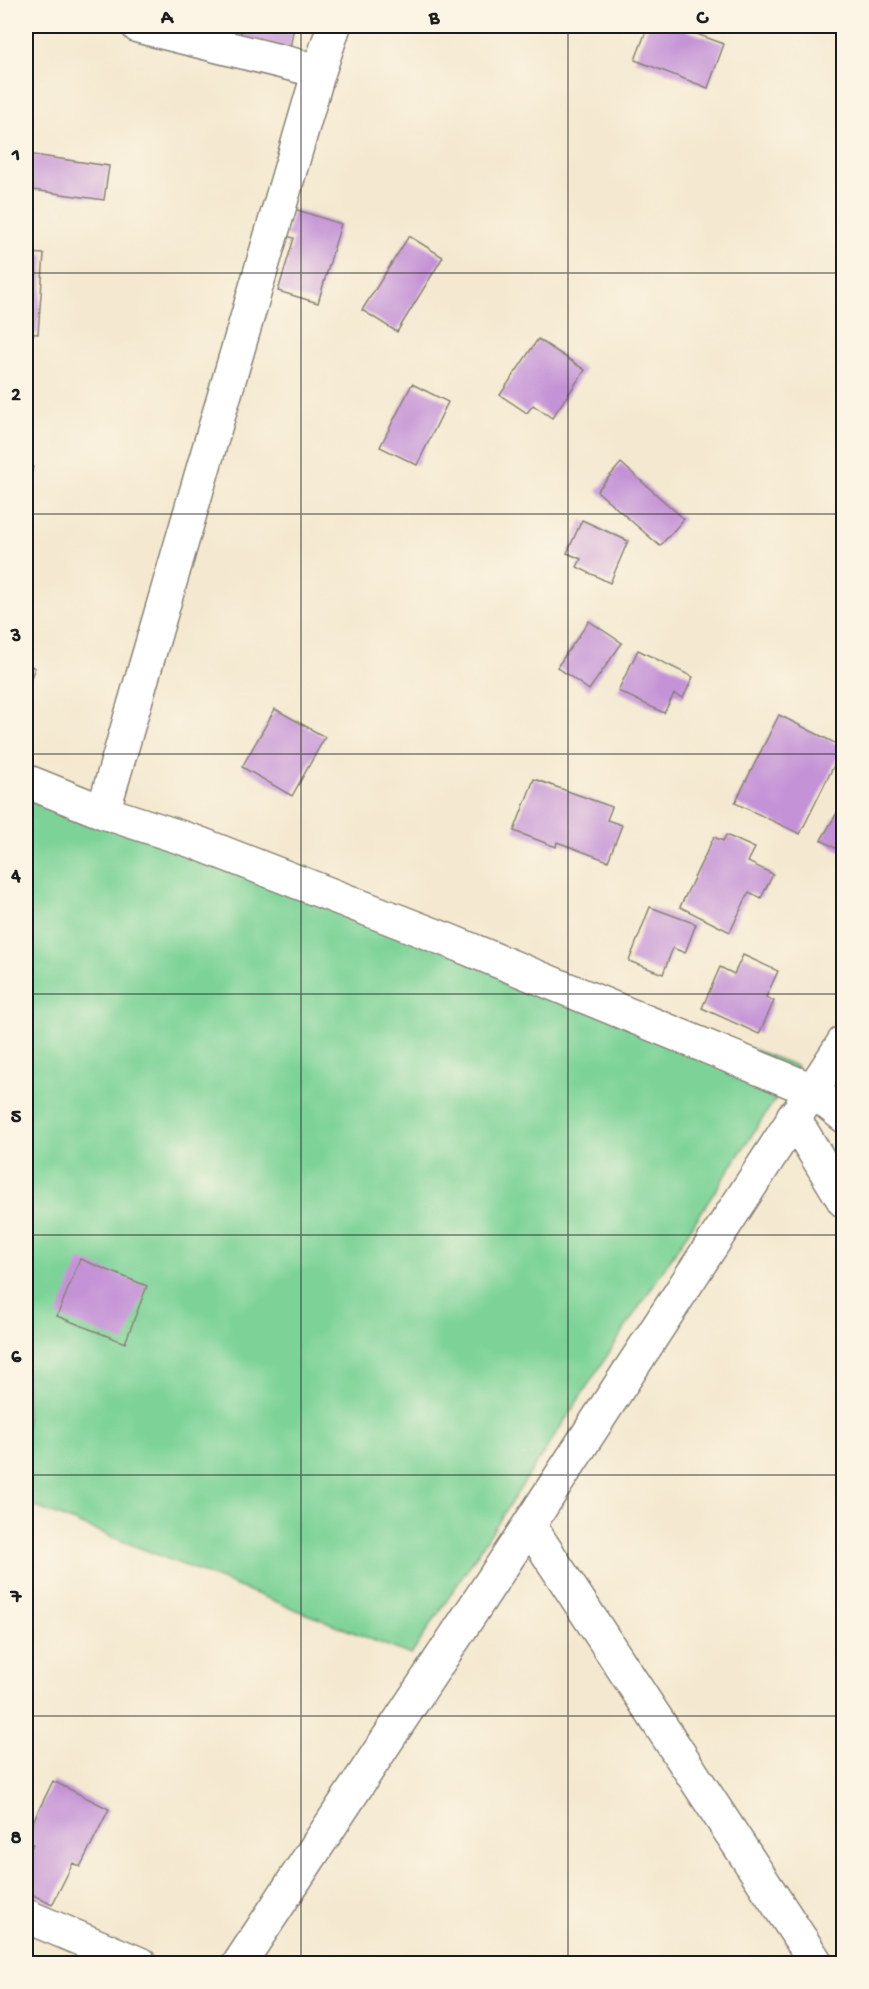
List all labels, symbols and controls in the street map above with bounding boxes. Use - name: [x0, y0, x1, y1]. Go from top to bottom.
- text: A: [160, 8, 175, 31]
- text: B: [428, 8, 440, 31]
- text: C: [696, 8, 710, 31]
- text: 1: [11, 145, 20, 168]
- text: 2: [11, 385, 21, 408]
- text: 3: [10, 626, 21, 649]
- text: 4: [10, 866, 21, 889]
- text: 5: [11, 1107, 22, 1130]
- text: 6: [11, 1347, 22, 1370]
- text: 7: [10, 1587, 23, 1610]
- text: 8: [11, 1828, 22, 1851]

